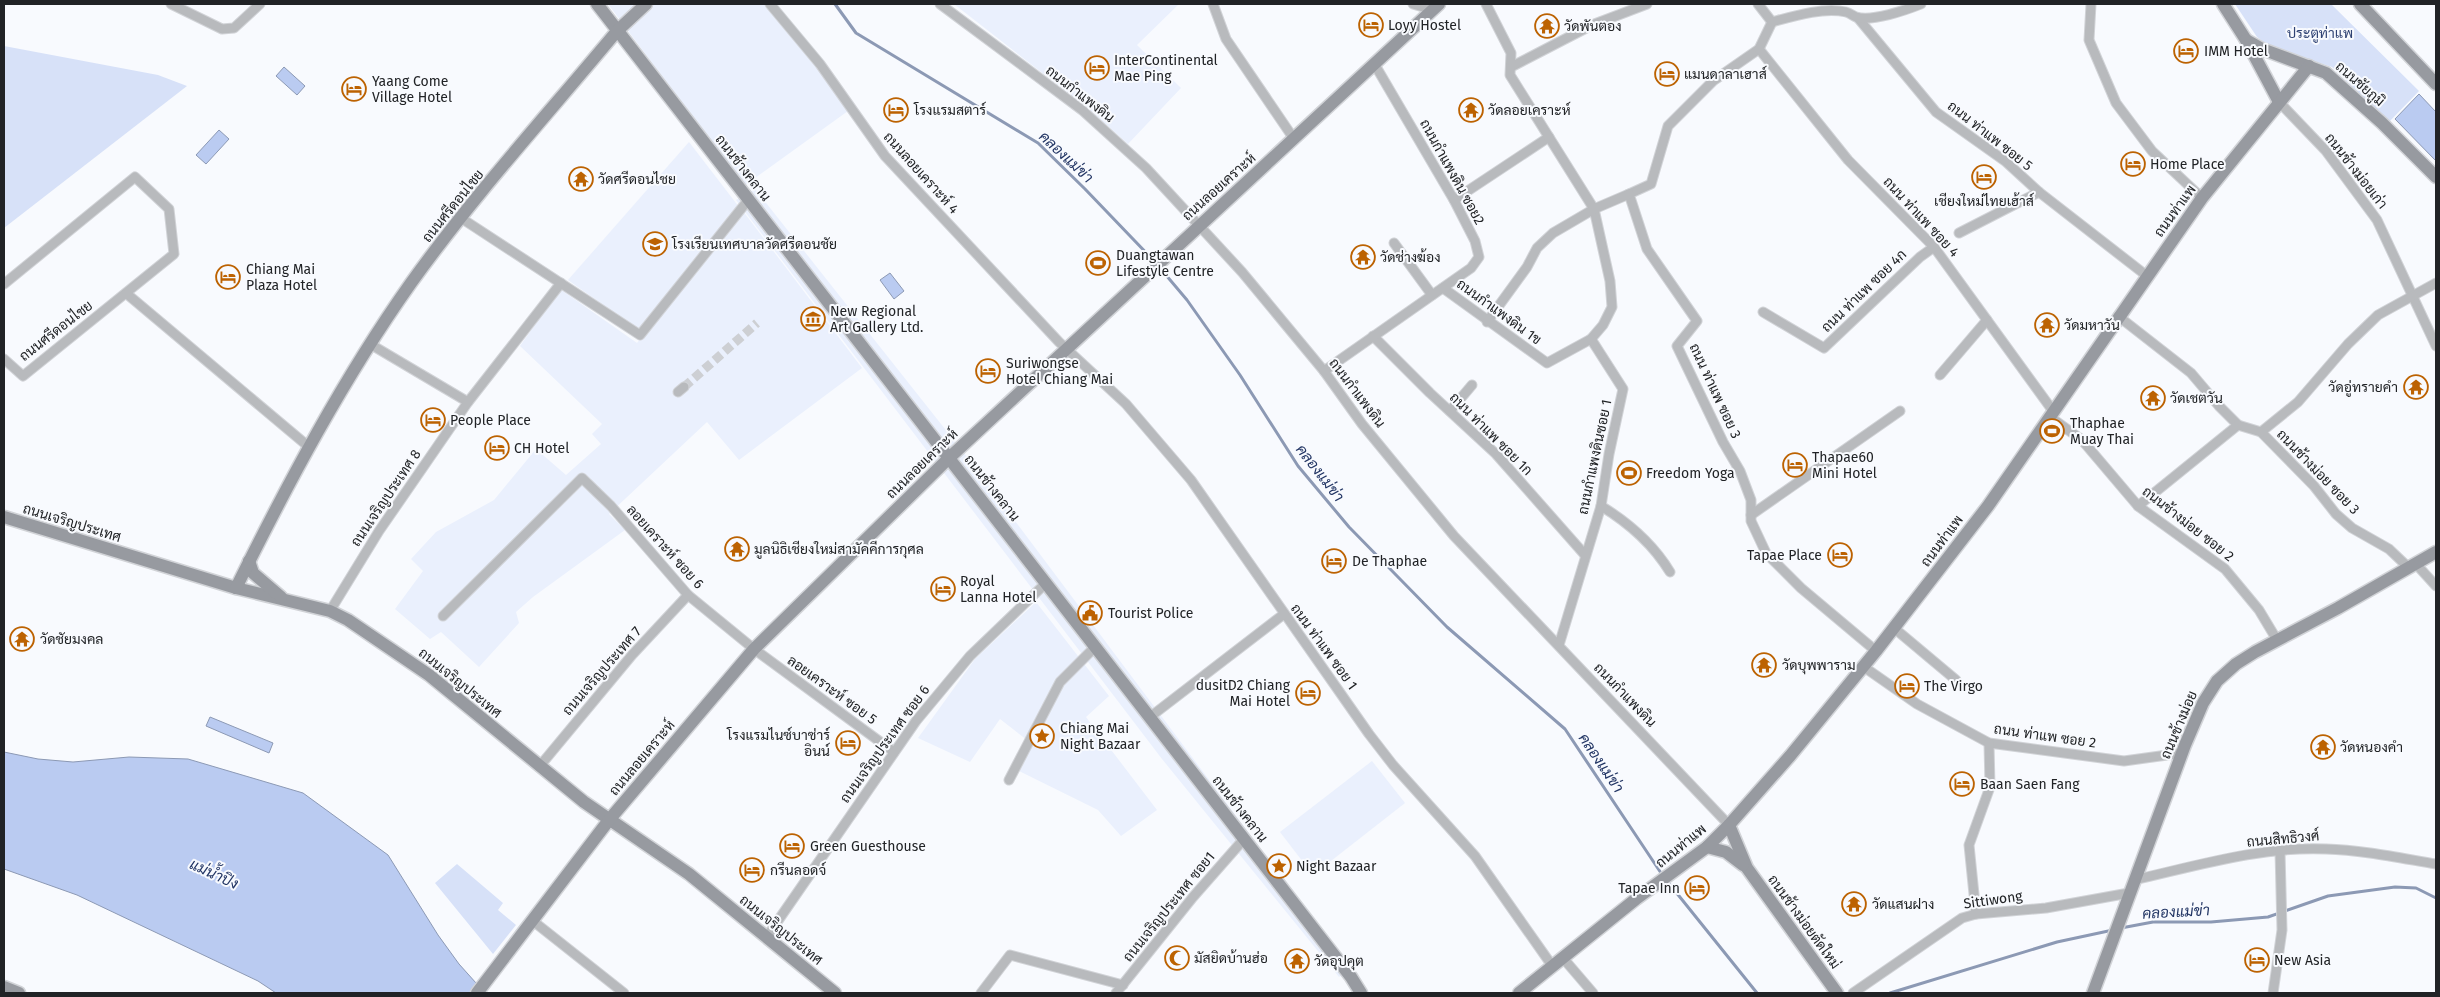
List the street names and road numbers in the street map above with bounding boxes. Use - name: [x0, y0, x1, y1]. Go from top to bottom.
- street label: ถนนชัยภูมิ: [2331, 58, 2388, 111]
- street label: ถนนกำแพงดิน: [1042, 62, 1118, 126]
- street label: ถนน ท่าแพ ซอย 5: [1944, 98, 2036, 174]
- street label: ถนนกำแพงดิน ซอย2: [1416, 116, 1488, 228]
- street label: ถนนลอยเคราะห์ 4: [880, 128, 963, 218]
- street label: ถนนช้างม่อยเก่า: [2321, 129, 2392, 212]
- street label: ถนนช้างคลาน: [712, 131, 775, 205]
- street label: ถนนลอยเคราะห์: [1178, 149, 1259, 224]
- street label: ถนนศรีดอนไชย: [418, 166, 487, 246]
- street label: ถนน ท่าแพ ซอย 4: [1879, 173, 1963, 261]
- street label: ถนนท่าแพ: [2150, 182, 2200, 240]
- street label: ถนน ท่าแพ ซอย 4ก: [1818, 246, 1910, 336]
- street label: ถนนกำแพงดิน 1ข: [1453, 276, 1545, 348]
- street label: ถนนศรีดอนไชย: [15, 296, 96, 365]
- street label: ถนน ท่าแพ ซอย 3: [1686, 341, 1744, 441]
- street label: ถนนกำแพงดิน: [1325, 355, 1389, 431]
- street label: ถนน ท่าแพ ซอย 1ก: [1446, 389, 1536, 479]
- street label: ถนนกำแพงดินซอย 1: [1575, 398, 1615, 516]
- street label: ถนนลอยเคราะห์: [882, 425, 961, 502]
- street label: ถนนช้างม่อย ซอย 3: [2273, 425, 2364, 518]
- street label: ถนนเจริญประเทศ 8: [347, 446, 425, 550]
- street label: ถนนช้างคลาน: [961, 451, 1024, 525]
- street label: ถนนช้างม่อย ซอย 2: [2139, 482, 2238, 565]
- street label: ถนนเจริญประเทศ: [21, 500, 123, 546]
- street label: ลอยเคราะห์ ซอย 6: [623, 501, 708, 592]
- street label: ถนนท่าแพ: [1917, 512, 1967, 570]
- street label: ถนน ท่าแพ ซอย 1: [1287, 601, 1361, 693]
- street label: ถนนเจริญประเทศ 7: [559, 623, 645, 719]
- street label: ถนนเจริญประเทศ: [415, 644, 505, 722]
- street label: ลอยเคราะห์ ซอย 5: [784, 651, 881, 728]
- street label: ถนนกำแพงดิน: [1590, 659, 1660, 731]
- street label: ถนนเจริญประเทศ ซอย 6: [837, 682, 933, 806]
- street label: ถนนช้างม่อย: [2156, 688, 2201, 762]
- street label: ถนนลอยเคราะห์: [605, 716, 678, 799]
- street label: ถนน ท่าแพ ซอย 2: [1993, 720, 2097, 752]
- street label: ถนนช้างคลาน: [1209, 772, 1272, 846]
- street label: ถนนท่าแพ: [1652, 820, 1710, 872]
- street label: ถนนสิทธิวงศ์: [2246, 826, 2320, 851]
- street label: ถนนเจริญประเทศ ซอย1: [1119, 849, 1219, 965]
- street label: ถนนช้างม่อยตัดใหม่: [1764, 871, 1845, 972]
- street label: Sittiwong: [1962, 887, 2024, 913]
- street label: ถนนเจริญประเทศ: [736, 891, 826, 969]

